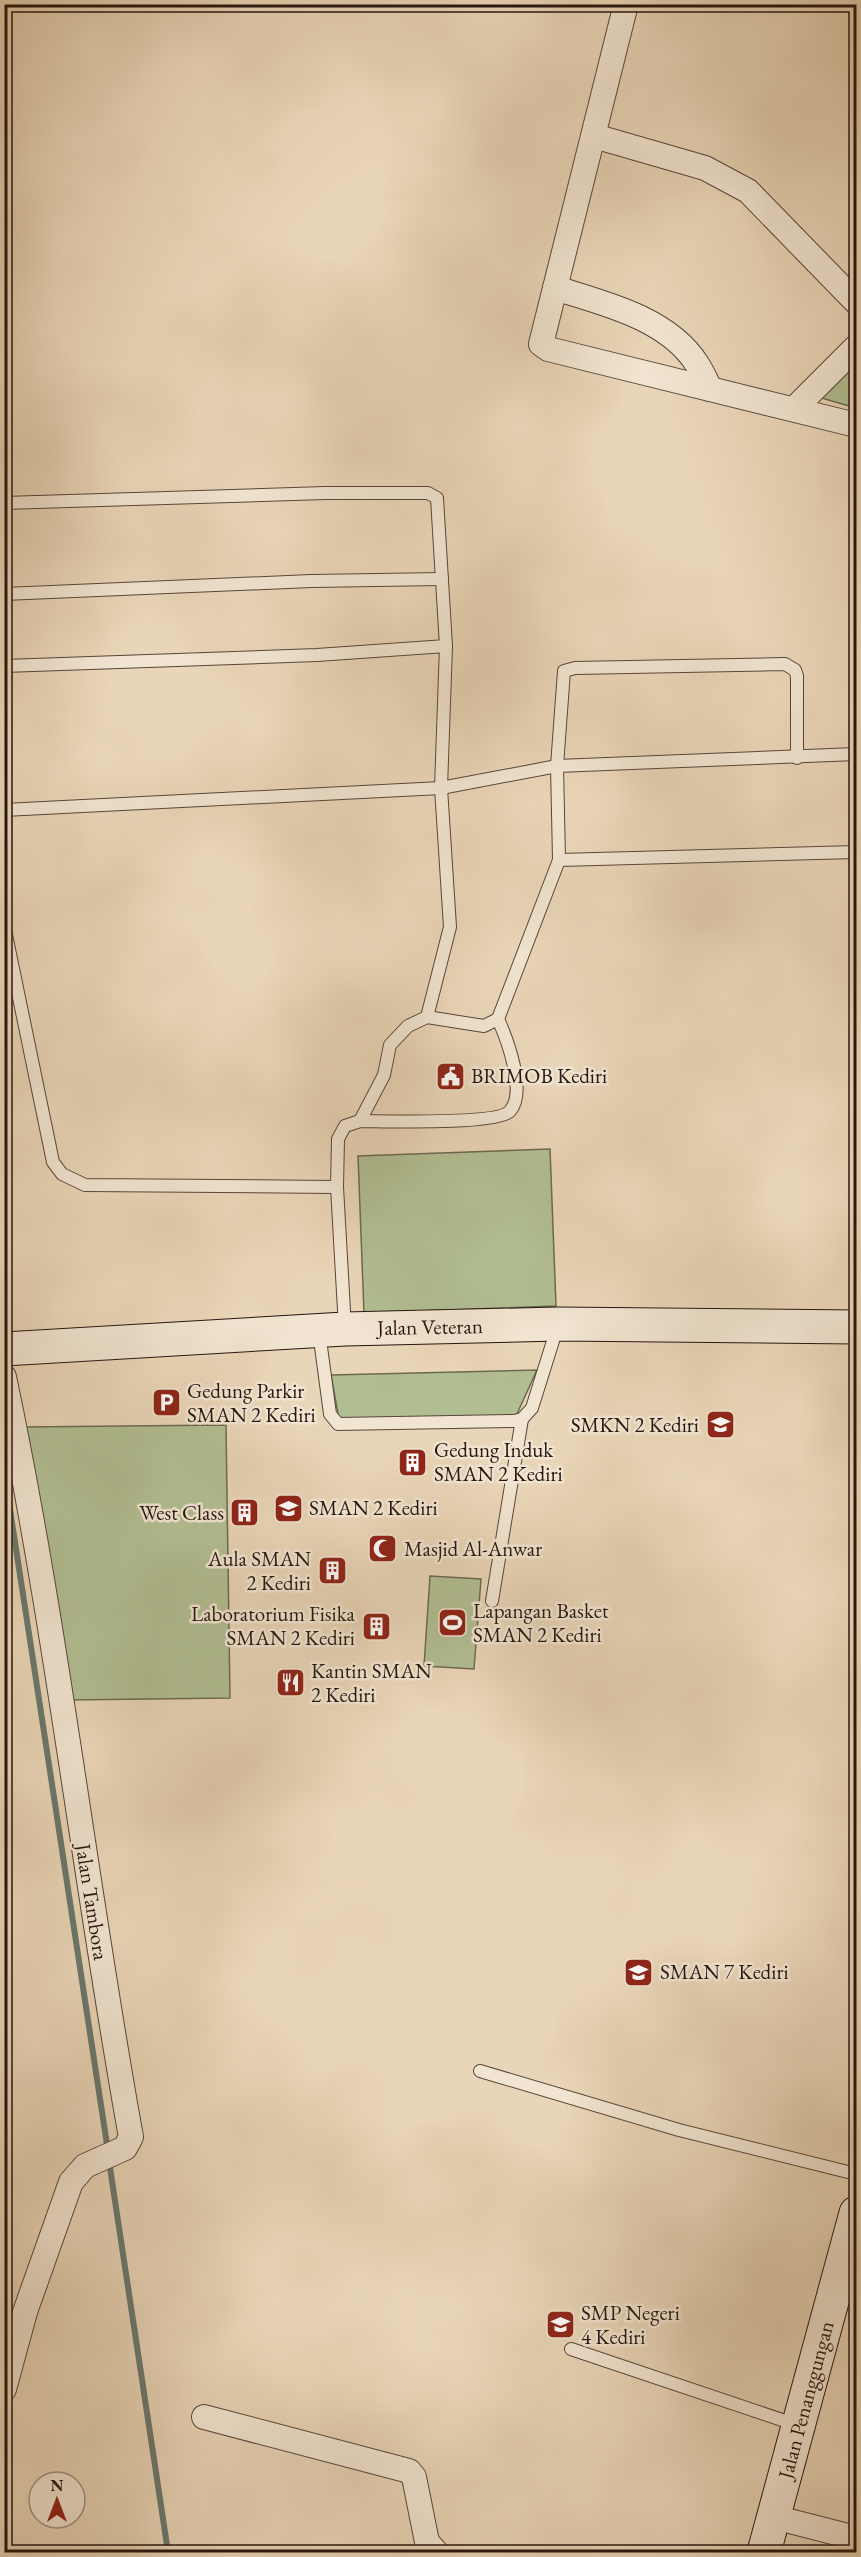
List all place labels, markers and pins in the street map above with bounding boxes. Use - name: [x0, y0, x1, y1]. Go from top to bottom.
- public building icon: BRIMOB Kediri: [434, 1060, 466, 1092]
- place label: BRIMOB Kediri: [471, 1062, 607, 1089]
- place label: Gedung Parkir SMAN 2 Kediri: [187, 1377, 316, 1428]
- parking icon: Gedung Parkir SMAN 2 Kediri: [150, 1387, 182, 1419]
- school or university icon: SMKN 2 Kediri: [704, 1409, 736, 1441]
- place label: SMKN 2 Kediri: [571, 1411, 699, 1438]
- place label: Gedung Induk SMAN 2 Kediri: [434, 1436, 563, 1487]
- building icon: Gedung Induk SMAN 2 Kediri: [397, 1446, 429, 1478]
- school or university icon: SMAN 2 Kediri: [272, 1492, 304, 1524]
- place label: SMAN 2 Kediri: [309, 1494, 438, 1521]
- building icon: West Class: [229, 1497, 261, 1529]
- place label: West Class: [139, 1499, 224, 1526]
- mosque icon: Masjid Al-Anwar: [367, 1533, 399, 1565]
- place label: Masjid Al-Anwar: [404, 1535, 542, 1562]
- place label: Aula SMAN 2 Kediri: [207, 1545, 311, 1596]
- building icon: Aula SMAN 2 Kediri: [316, 1555, 348, 1587]
- place label: Lapangan Basket SMAN 2 Kediri: [473, 1597, 609, 1648]
- place label: Laboratorium Fisika SMAN 2 Kediri: [191, 1600, 356, 1651]
- sports icon: Lapangan Basket SMAN 2 Kediri: [436, 1607, 468, 1639]
- building icon: Laboratorium Fisika SMAN 2 Kediri: [360, 1610, 392, 1642]
- place label: Kantin SMAN 2 Kediri: [311, 1657, 432, 1708]
- restaurant icon: Kantin SMAN 2 Kediri: [274, 1667, 306, 1699]
- school or university icon: SMAN 7 Kediri: [623, 1956, 655, 1988]
- place label: SMAN 7 Kediri: [660, 1958, 789, 1985]
- place label: SMP Negeri 4 Kediri: [581, 2299, 680, 2350]
- school or university icon: SMP Negeri 4 Kediri: [544, 2309, 576, 2341]

